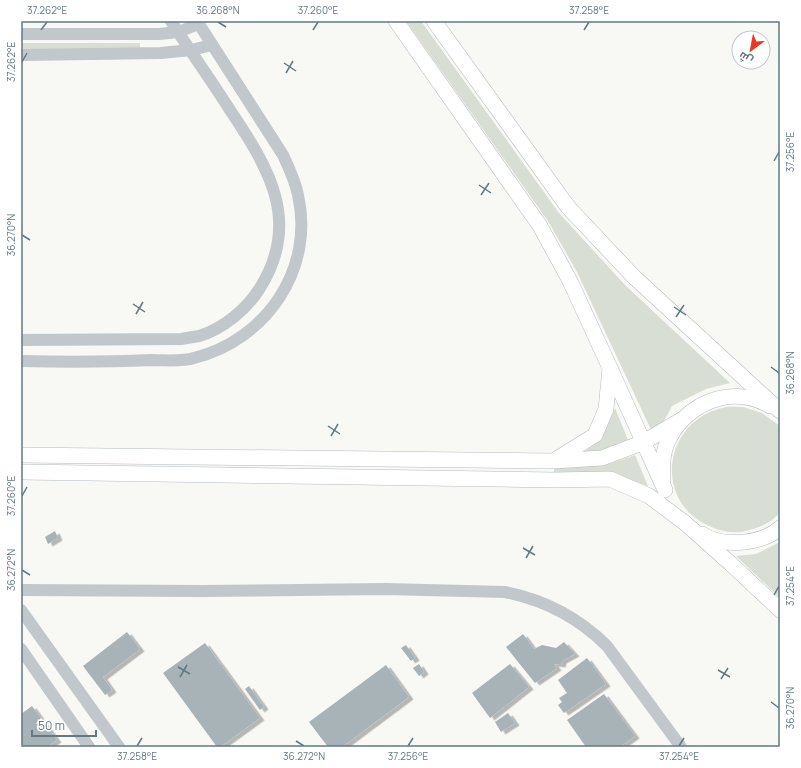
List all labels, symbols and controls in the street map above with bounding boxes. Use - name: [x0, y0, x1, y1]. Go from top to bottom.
- text: 37.262°E: [27, 3, 67, 17]
- text: 36.268°N: [196, 3, 240, 17]
- text: 37.260°E: [298, 3, 339, 17]
- text: 37.258°E: [569, 3, 609, 17]
- north arrow: [731, 30, 771, 70]
- text: 37.262°E: [4, 42, 18, 82]
- text: ش: [735, 49, 755, 69]
- text: 37.256°E: [783, 132, 797, 172]
- text: 36.270°N: [4, 214, 18, 256]
- text: 36.268°N: [783, 351, 797, 395]
- text: 37.260°E: [4, 475, 18, 516]
- text: 36.272°N: [4, 549, 18, 591]
- text: 37.254°E: [783, 566, 797, 606]
- text: 36.270°N: [783, 687, 797, 729]
- scale bar: [32, 712, 96, 738]
- text: 50 m: [38, 717, 65, 734]
- text: 37.258°E: [117, 749, 157, 763]
- text: 36.272°N: [283, 749, 325, 763]
- text: 37.256°E: [388, 749, 428, 763]
- text: 37.254°E: [659, 749, 699, 763]

